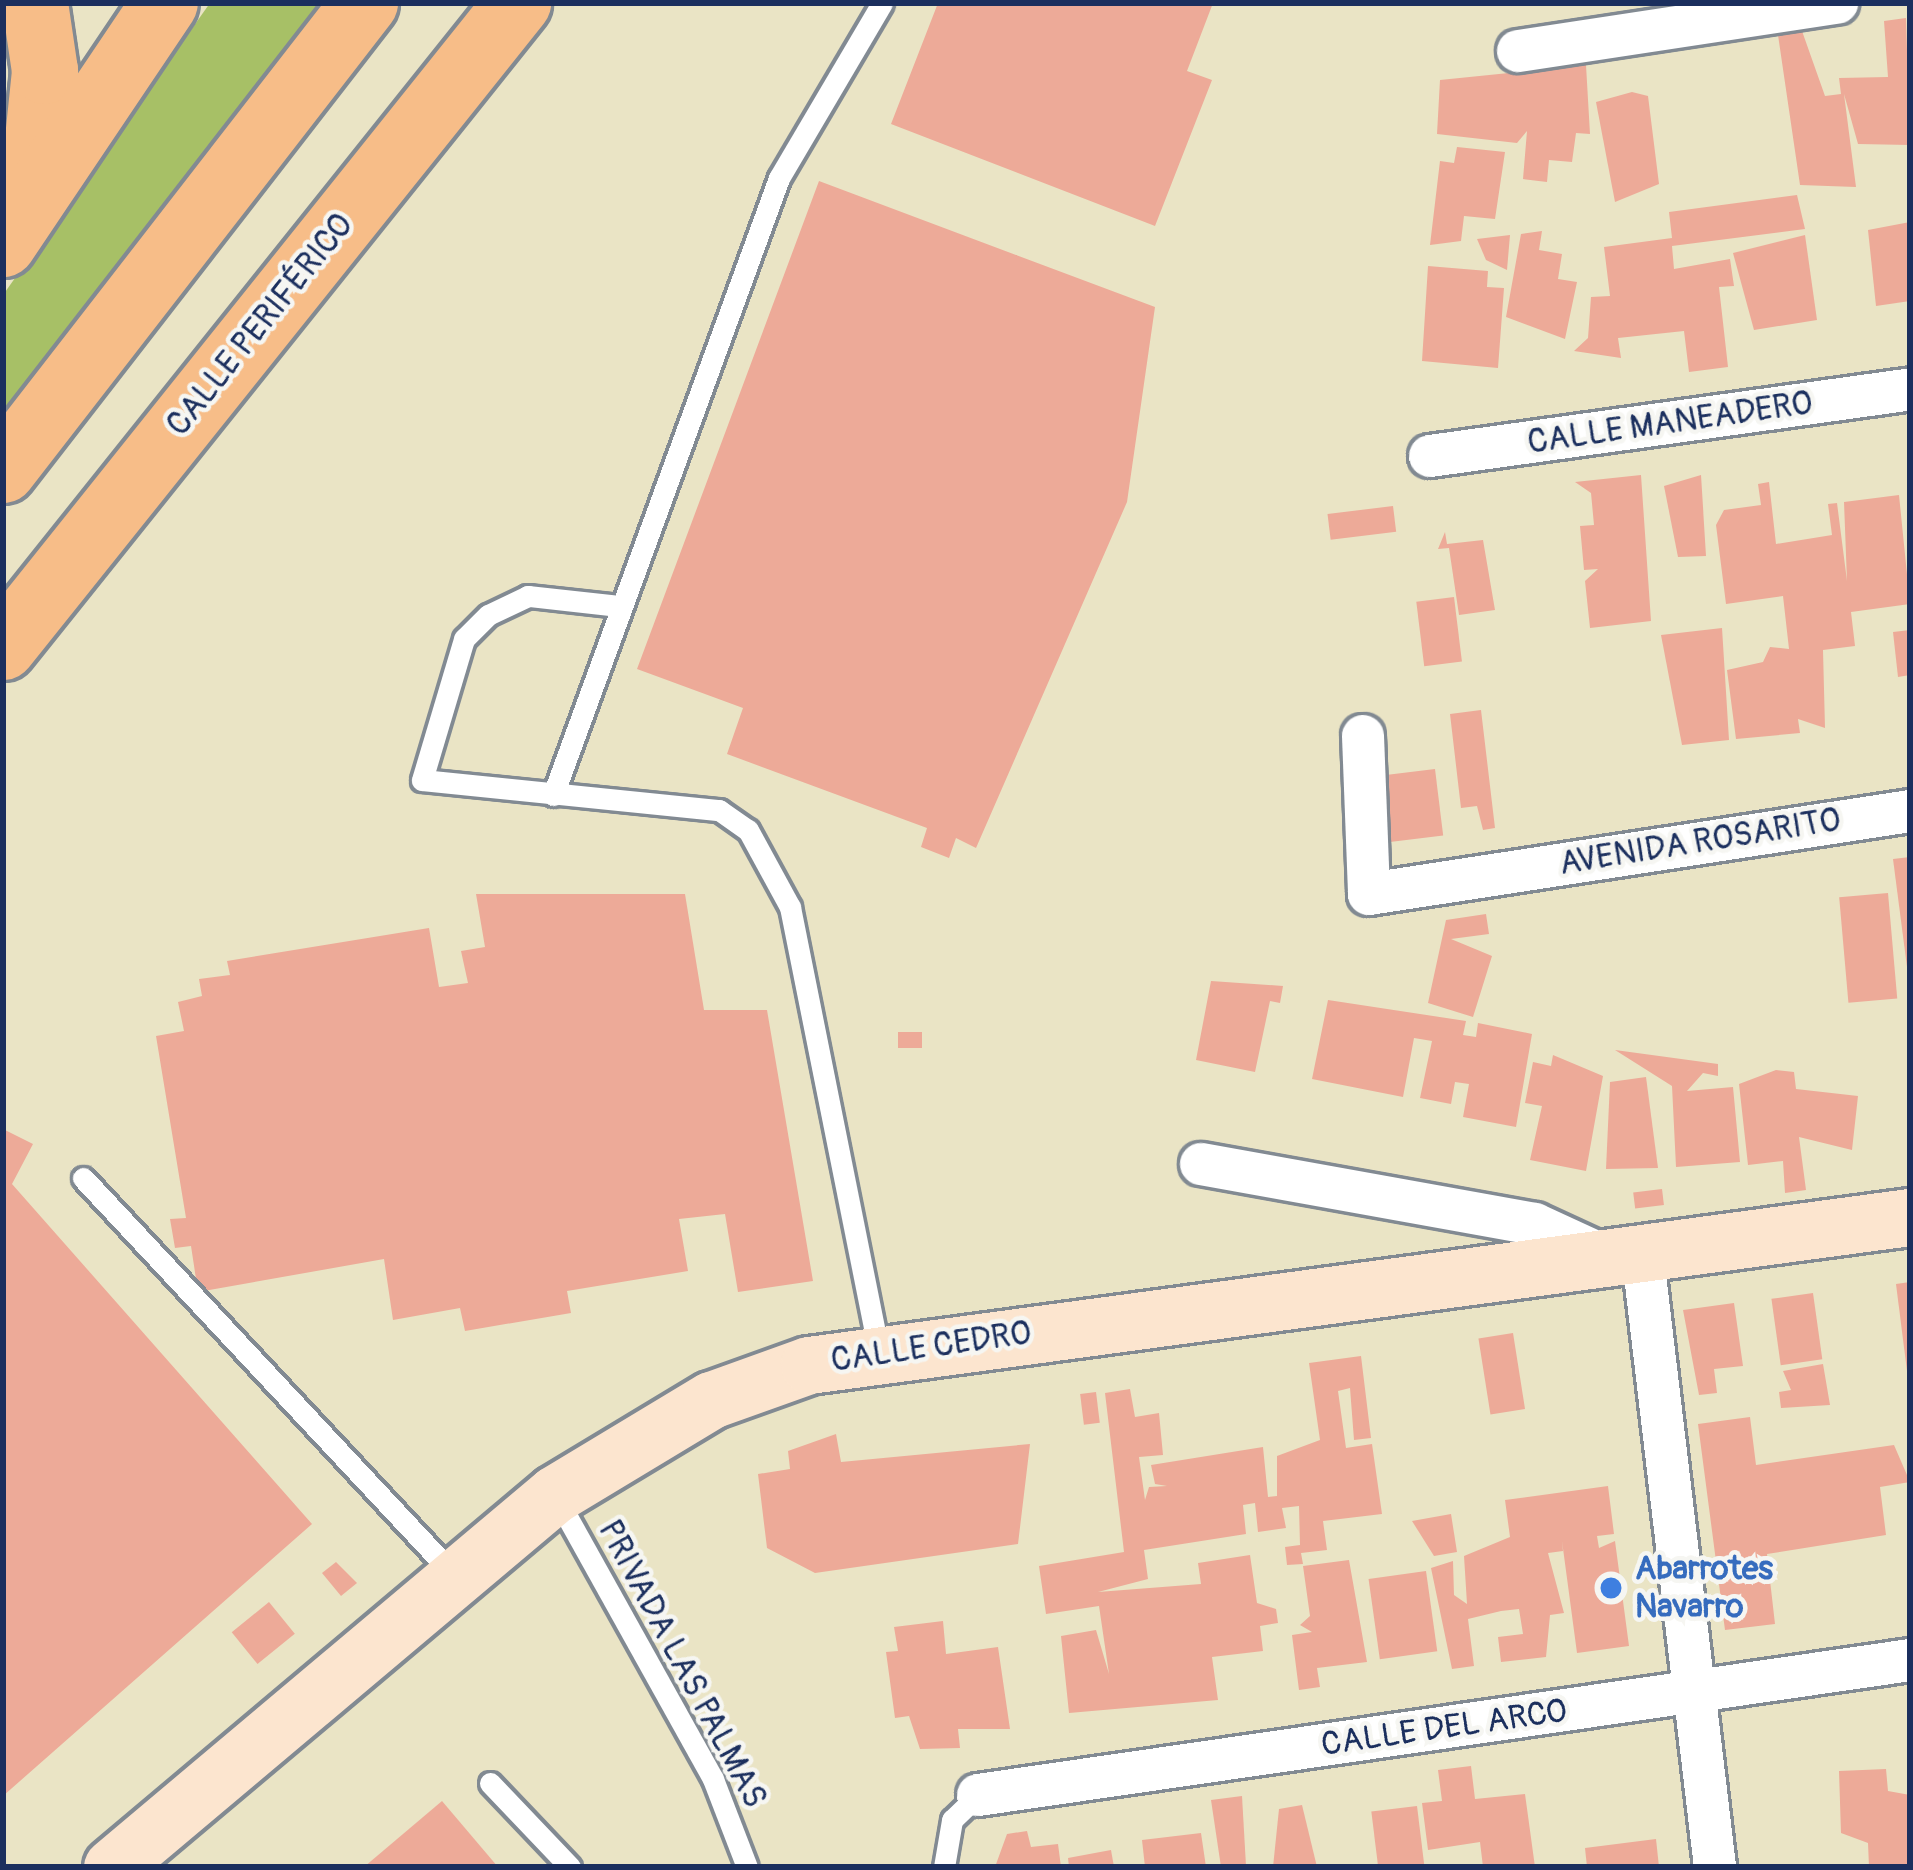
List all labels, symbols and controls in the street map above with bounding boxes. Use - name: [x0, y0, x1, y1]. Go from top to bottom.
- street label: CALLE PERIFÉRICO: [158, 206, 362, 444]
- street label: CALLE MANEADERO: [1525, 383, 1815, 463]
- street label: AVENIDA ROSARITO: [1557, 800, 1843, 884]
- street label: CALLE CEDRO: [828, 1313, 1034, 1381]
- street label: PRIVADA LAS PALMAS: [589, 1513, 775, 1815]
- place label: Abarrotes Navarro: [1635, 1549, 1773, 1627]
- marker: Abarrotes Navarro: [1598, 1575, 1624, 1601]
- street label: CALLE DEL ARCO: [1319, 1691, 1569, 1765]

